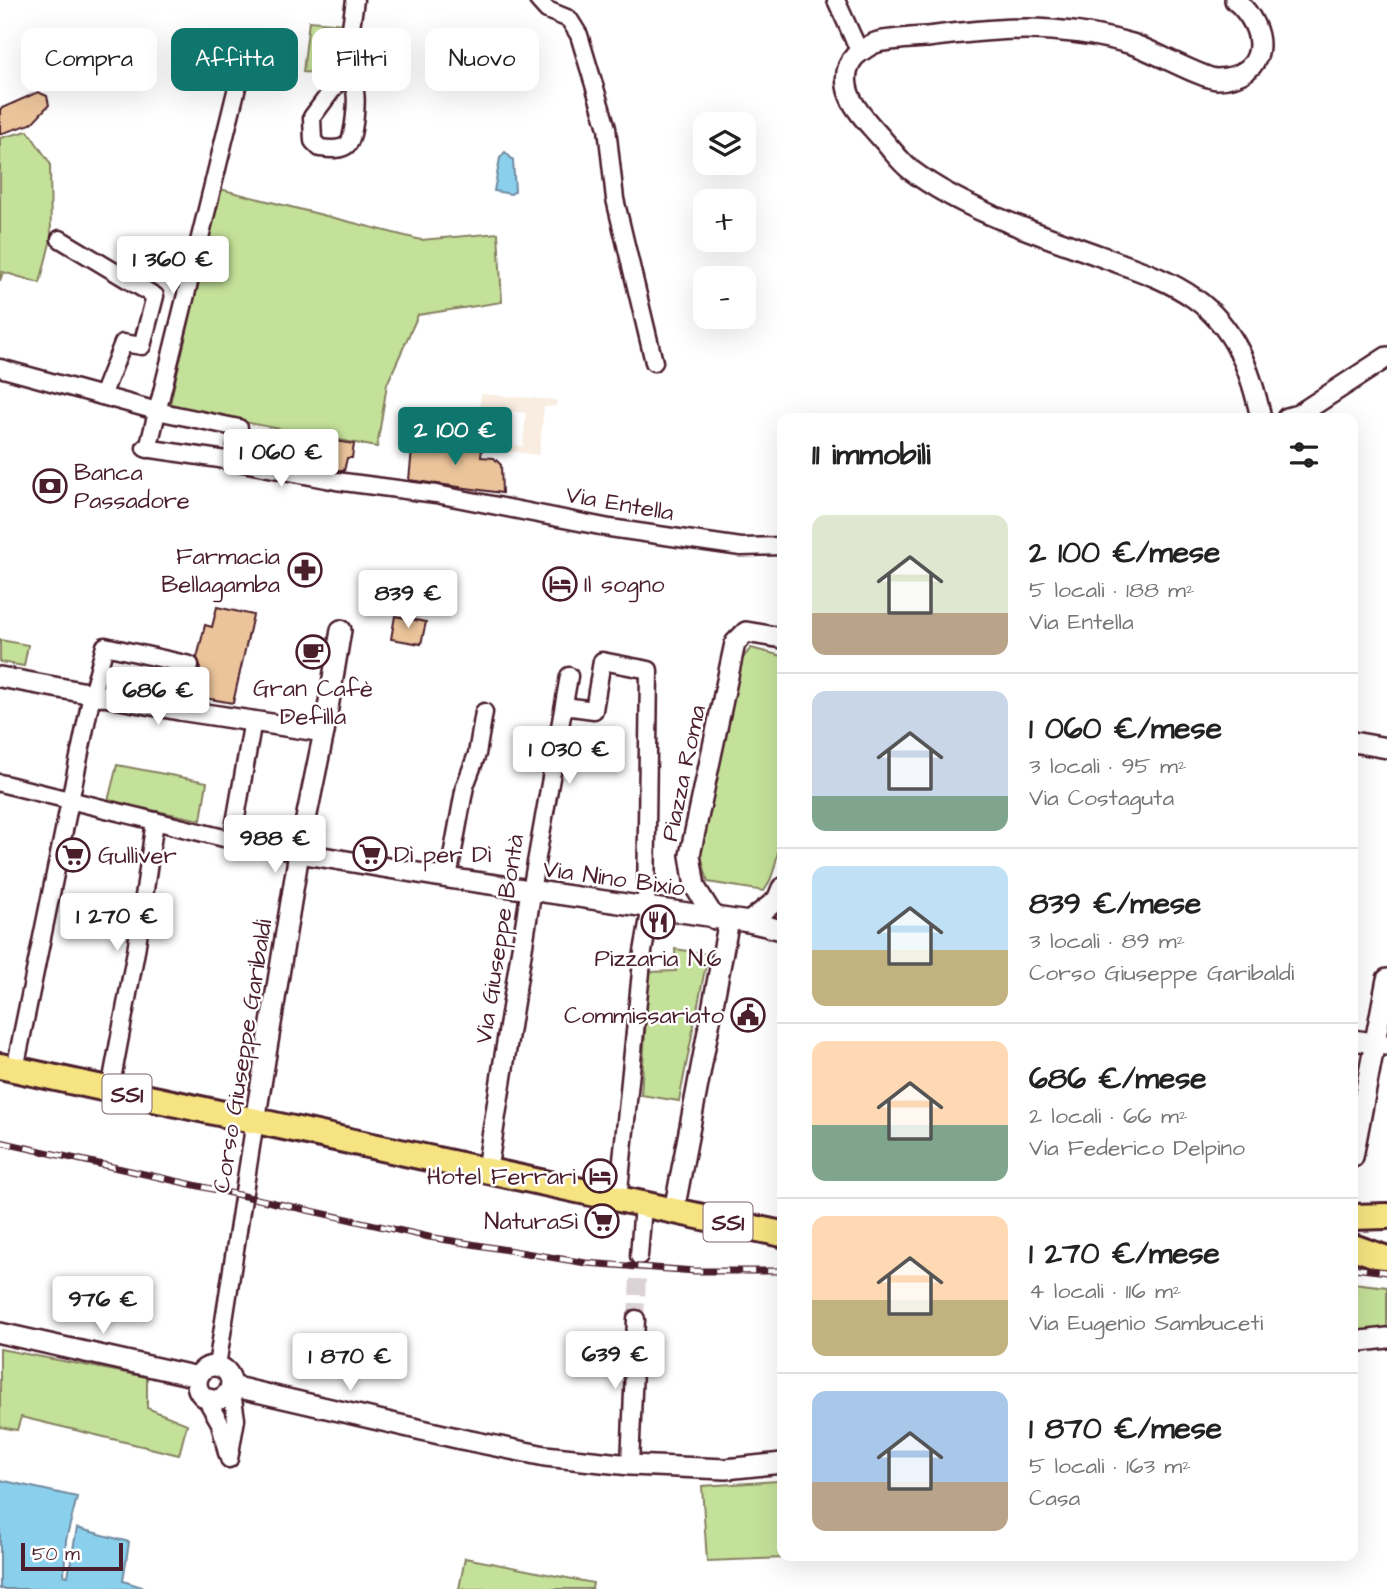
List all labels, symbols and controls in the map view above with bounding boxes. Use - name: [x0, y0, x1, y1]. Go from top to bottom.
- chip: Compra: [21, 28, 157, 91]
- chip: Affitta: [171, 28, 298, 91]
- chip: Filtri: [312, 28, 411, 91]
- chip: Nuovo: [425, 28, 539, 91]
- map controls: [693, 112, 756, 329]
- button: layers: [693, 112, 756, 175]
- button: +: [693, 189, 756, 252]
- pin: 1 360 €: [108, 236, 238, 296]
- text: 1 360 €: [133, 243, 213, 275]
- button: −: [693, 266, 756, 329]
- pin: 2 100 €: [390, 407, 520, 467]
- text: 2 100 €: [414, 414, 496, 446]
- pin: 1 060 €: [216, 430, 346, 489]
- text: 11 immobili: [812, 434, 930, 476]
- text: 1 060 €: [239, 436, 323, 468]
- icon: filters: [1285, 436, 1323, 474]
- place label: Banca Passadore: [74, 456, 190, 518]
- bank icon: Banca Passadore: [31, 467, 69, 505]
- street label: Via Entella: [563, 478, 677, 530]
- text: 2 100 €/mese: [1029, 532, 1220, 574]
- place label: Farmacia Bellagamba: [161, 540, 280, 603]
- icon: home: [868, 543, 952, 627]
- pharmacy icon: Farmacia Bellagamba: [286, 551, 324, 589]
- hotel icon: Il sogno: [541, 565, 579, 603]
- place label: Il sogno: [584, 568, 665, 603]
- pin: 839 €: [359, 570, 457, 630]
- text: 5 locali · 188 m²: [1029, 574, 1195, 606]
- text: 839 €: [374, 577, 442, 609]
- text: Via Entella: [1029, 606, 1134, 638]
- cafe icon: Gran Cafè Defilla: [294, 633, 332, 671]
- pin: 686 €: [109, 668, 207, 727]
- place label: Gran Cafè Defilla: [253, 672, 373, 734]
- text: 686 €: [122, 674, 194, 706]
- street label: Piazza Roma: [653, 702, 715, 844]
- text: 1 060 €/mese: [1029, 708, 1222, 750]
- icon: home: [868, 719, 952, 803]
- pin: 1 030 €: [504, 726, 634, 786]
- text: 1 030 €: [529, 733, 609, 765]
- text: 3 locali · 95 m²: [1029, 750, 1187, 782]
- text: Via Costaguta: [1029, 782, 1174, 814]
- pin: 988 €: [226, 816, 324, 875]
- text: 988 €: [240, 822, 310, 854]
- street label: Via Giuseppe Bontà: [467, 832, 533, 1046]
- supermarket icon: Dì per Dì: [351, 835, 389, 873]
- supermarket icon: Gulliver: [54, 836, 92, 874]
- place label: Dì per Dì: [394, 838, 492, 872]
- place label: Gulliver: [98, 839, 177, 873]
- street label: Via Nino Bixio: [540, 852, 688, 906]
- text: 839 €/mese: [1029, 883, 1201, 925]
- pin: 1 270 €: [52, 894, 182, 953]
- icon: home: [868, 894, 952, 978]
- text: 1 270 €: [76, 900, 158, 932]
- restaurant icon: Pizzaria N.6: [639, 903, 677, 941]
- street label: Corso Giuseppe Garibaldi: [205, 916, 281, 1196]
- text: 3 locali · 89 m²: [1029, 925, 1185, 957]
- place label: Pizzaria N.6: [594, 942, 722, 976]
- text: Corso Giuseppe Garibaldi: [1029, 957, 1294, 989]
- public building icon: Commissariato: [729, 996, 767, 1034]
- place label: Commissariato: [564, 999, 725, 1033]
- text: 686 €/mese: [1029, 1058, 1206, 1100]
- icon: home: [868, 1069, 952, 1153]
- road number: SS1: [102, 1074, 152, 1114]
- text: 2 locali · 66 m²: [1029, 1100, 1188, 1132]
- text: Via Federico Delpino: [1029, 1132, 1245, 1164]
- hotel icon: Hotel Ferrari: [581, 1157, 619, 1195]
- place label: Hotel Ferrari: [427, 1160, 576, 1194]
- supermarket icon: NaturaSì: [583, 1202, 621, 1240]
- road number: SS1: [704, 1203, 752, 1242]
- place label: NaturaSì: [484, 1205, 578, 1239]
- text: 1 270 €/mese: [1029, 1233, 1220, 1275]
- icon: home: [868, 1244, 952, 1328]
- text: 4 locali · 116 m²: [1029, 1275, 1181, 1307]
- pin: 976 €: [54, 1276, 152, 1336]
- text: 976 €: [68, 1283, 138, 1315]
- text: Via Eugenio Sambuceti: [1029, 1307, 1263, 1339]
- pin: 639 €: [566, 1332, 664, 1391]
- pin: 1 870 €: [285, 1334, 415, 1393]
- text: 639 €: [582, 1338, 648, 1370]
- text: 1 870 €: [308, 1340, 392, 1372]
- text: 1 870 €/mese: [1029, 1408, 1222, 1450]
- icon: home: [868, 1419, 952, 1503]
- text: 5 locali · 163 m²: [1029, 1450, 1191, 1482]
- text: Casa: [1029, 1482, 1080, 1514]
- scale bar: [21, 1540, 122, 1572]
- text: 50 m: [32, 1541, 80, 1568]

